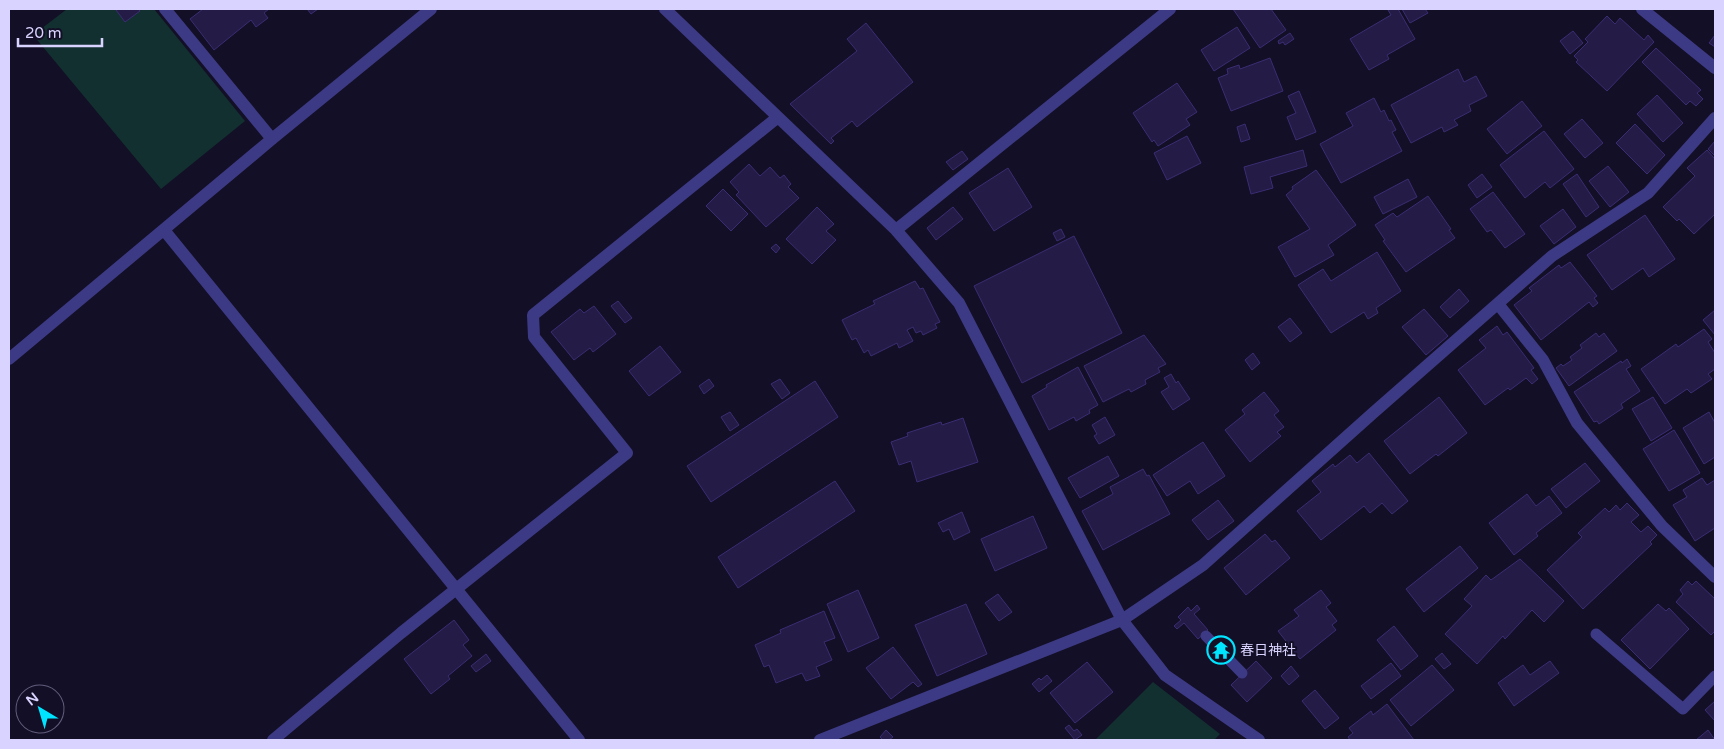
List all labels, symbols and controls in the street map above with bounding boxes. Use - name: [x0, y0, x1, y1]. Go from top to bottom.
- scale bar: [18, 15, 101, 47]
- text: 20 m: [25, 24, 62, 42]
- temple icon: 春日神社: [1206, 635, 1236, 665]
- place label: 春日神社: [1240, 642, 1296, 659]
- north arrow: [15, 684, 65, 734]
- text: N: [23, 689, 42, 709]

